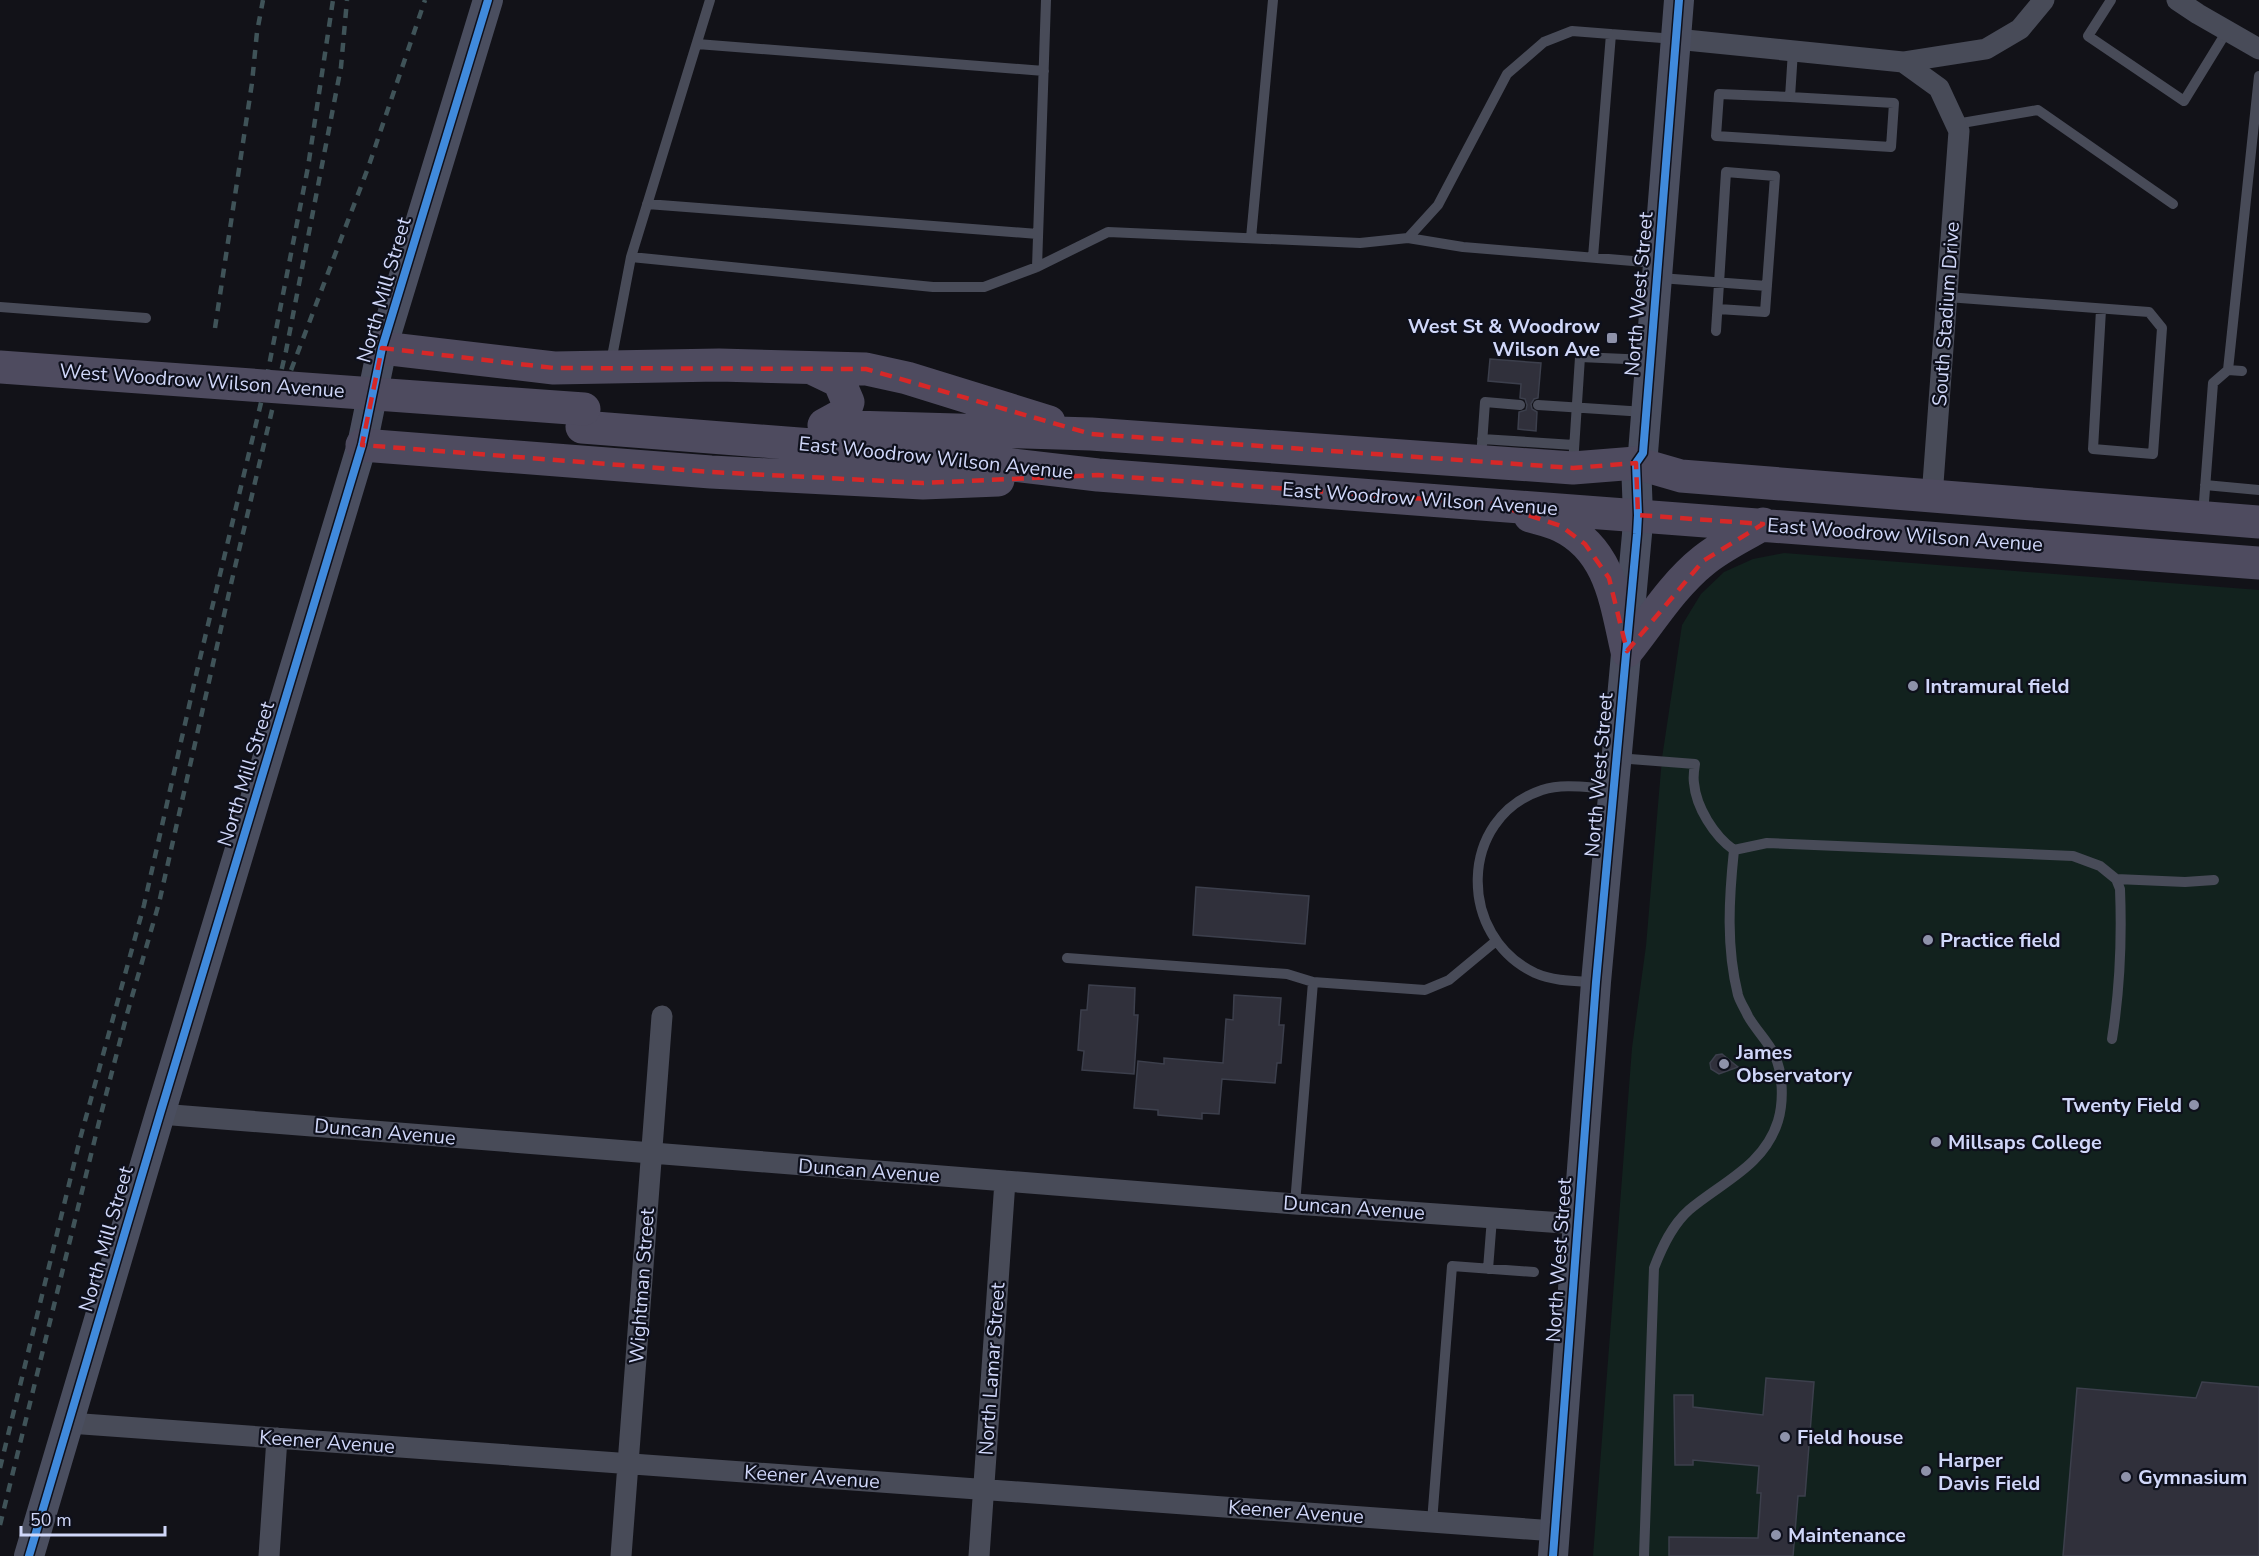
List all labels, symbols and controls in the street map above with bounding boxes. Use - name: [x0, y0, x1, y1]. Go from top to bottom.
- street label: North West Street: [1618, 210, 1660, 377]
- street label: North Mill Street: [350, 213, 418, 366]
- street label: South Stadium Drive: [1926, 221, 1966, 407]
- place label: West St & Woodrow Wilson Ave: [1408, 313, 1600, 363]
- marker: West St & Woodrow Wilson Ave: [1605, 331, 1619, 345]
- street label: West Woodrow Wilson Avenue: [59, 358, 345, 404]
- street label: East Woodrow Wilson Avenue: [797, 430, 1075, 486]
- street label: East Woodrow Wilson Avenue: [1281, 476, 1559, 522]
- street label: East Woodrow Wilson Avenue: [1766, 512, 2044, 558]
- place label: Intramural field: [1925, 673, 2070, 700]
- marker: Intramural field: [1906, 679, 1920, 693]
- street label: North West Street: [1578, 691, 1620, 858]
- street label: North Mill Street: [211, 697, 281, 850]
- place label: Practice field: [1940, 927, 2061, 954]
- marker: Practice field: [1921, 933, 1935, 947]
- place label: James Observatory: [1735, 1039, 1853, 1089]
- marker: James Observatory: [1717, 1057, 1731, 1071]
- place label: Twenty Field: [2062, 1092, 2182, 1119]
- marker: Twenty Field: [2187, 1098, 2201, 1112]
- street label: Duncan Avenue: [313, 1112, 457, 1152]
- place label: Millsaps College: [1948, 1129, 2102, 1156]
- marker: Millsaps College: [1929, 1135, 1943, 1149]
- street label: Duncan Avenue: [797, 1153, 941, 1189]
- street label: North Mill Street: [72, 1162, 140, 1315]
- street label: North West Street: [1540, 1176, 1578, 1343]
- street label: Duncan Avenue: [1282, 1190, 1426, 1226]
- street label: Wightman Street: [623, 1206, 661, 1365]
- street label: North Lamar Street: [972, 1281, 1012, 1456]
- street label: Keener Avenue: [258, 1424, 396, 1460]
- place label: Field house: [1797, 1424, 1903, 1451]
- marker: Field house: [1778, 1430, 1792, 1444]
- place label: Harper Davis Field: [1938, 1447, 2040, 1497]
- street label: Keener Avenue: [743, 1459, 881, 1495]
- marker: Harper Davis Field: [1919, 1464, 1933, 1478]
- place label: Gymnasium: [2138, 1464, 2247, 1491]
- marker: Gymnasium: [2119, 1470, 2133, 1484]
- street label: Keener Avenue: [1227, 1494, 1365, 1530]
- scale bar: [21, 1499, 165, 1537]
- text: 50 m: [30, 1508, 72, 1532]
- place label: Maintenance: [1788, 1522, 1906, 1549]
- marker: Maintenance: [1769, 1528, 1783, 1542]

